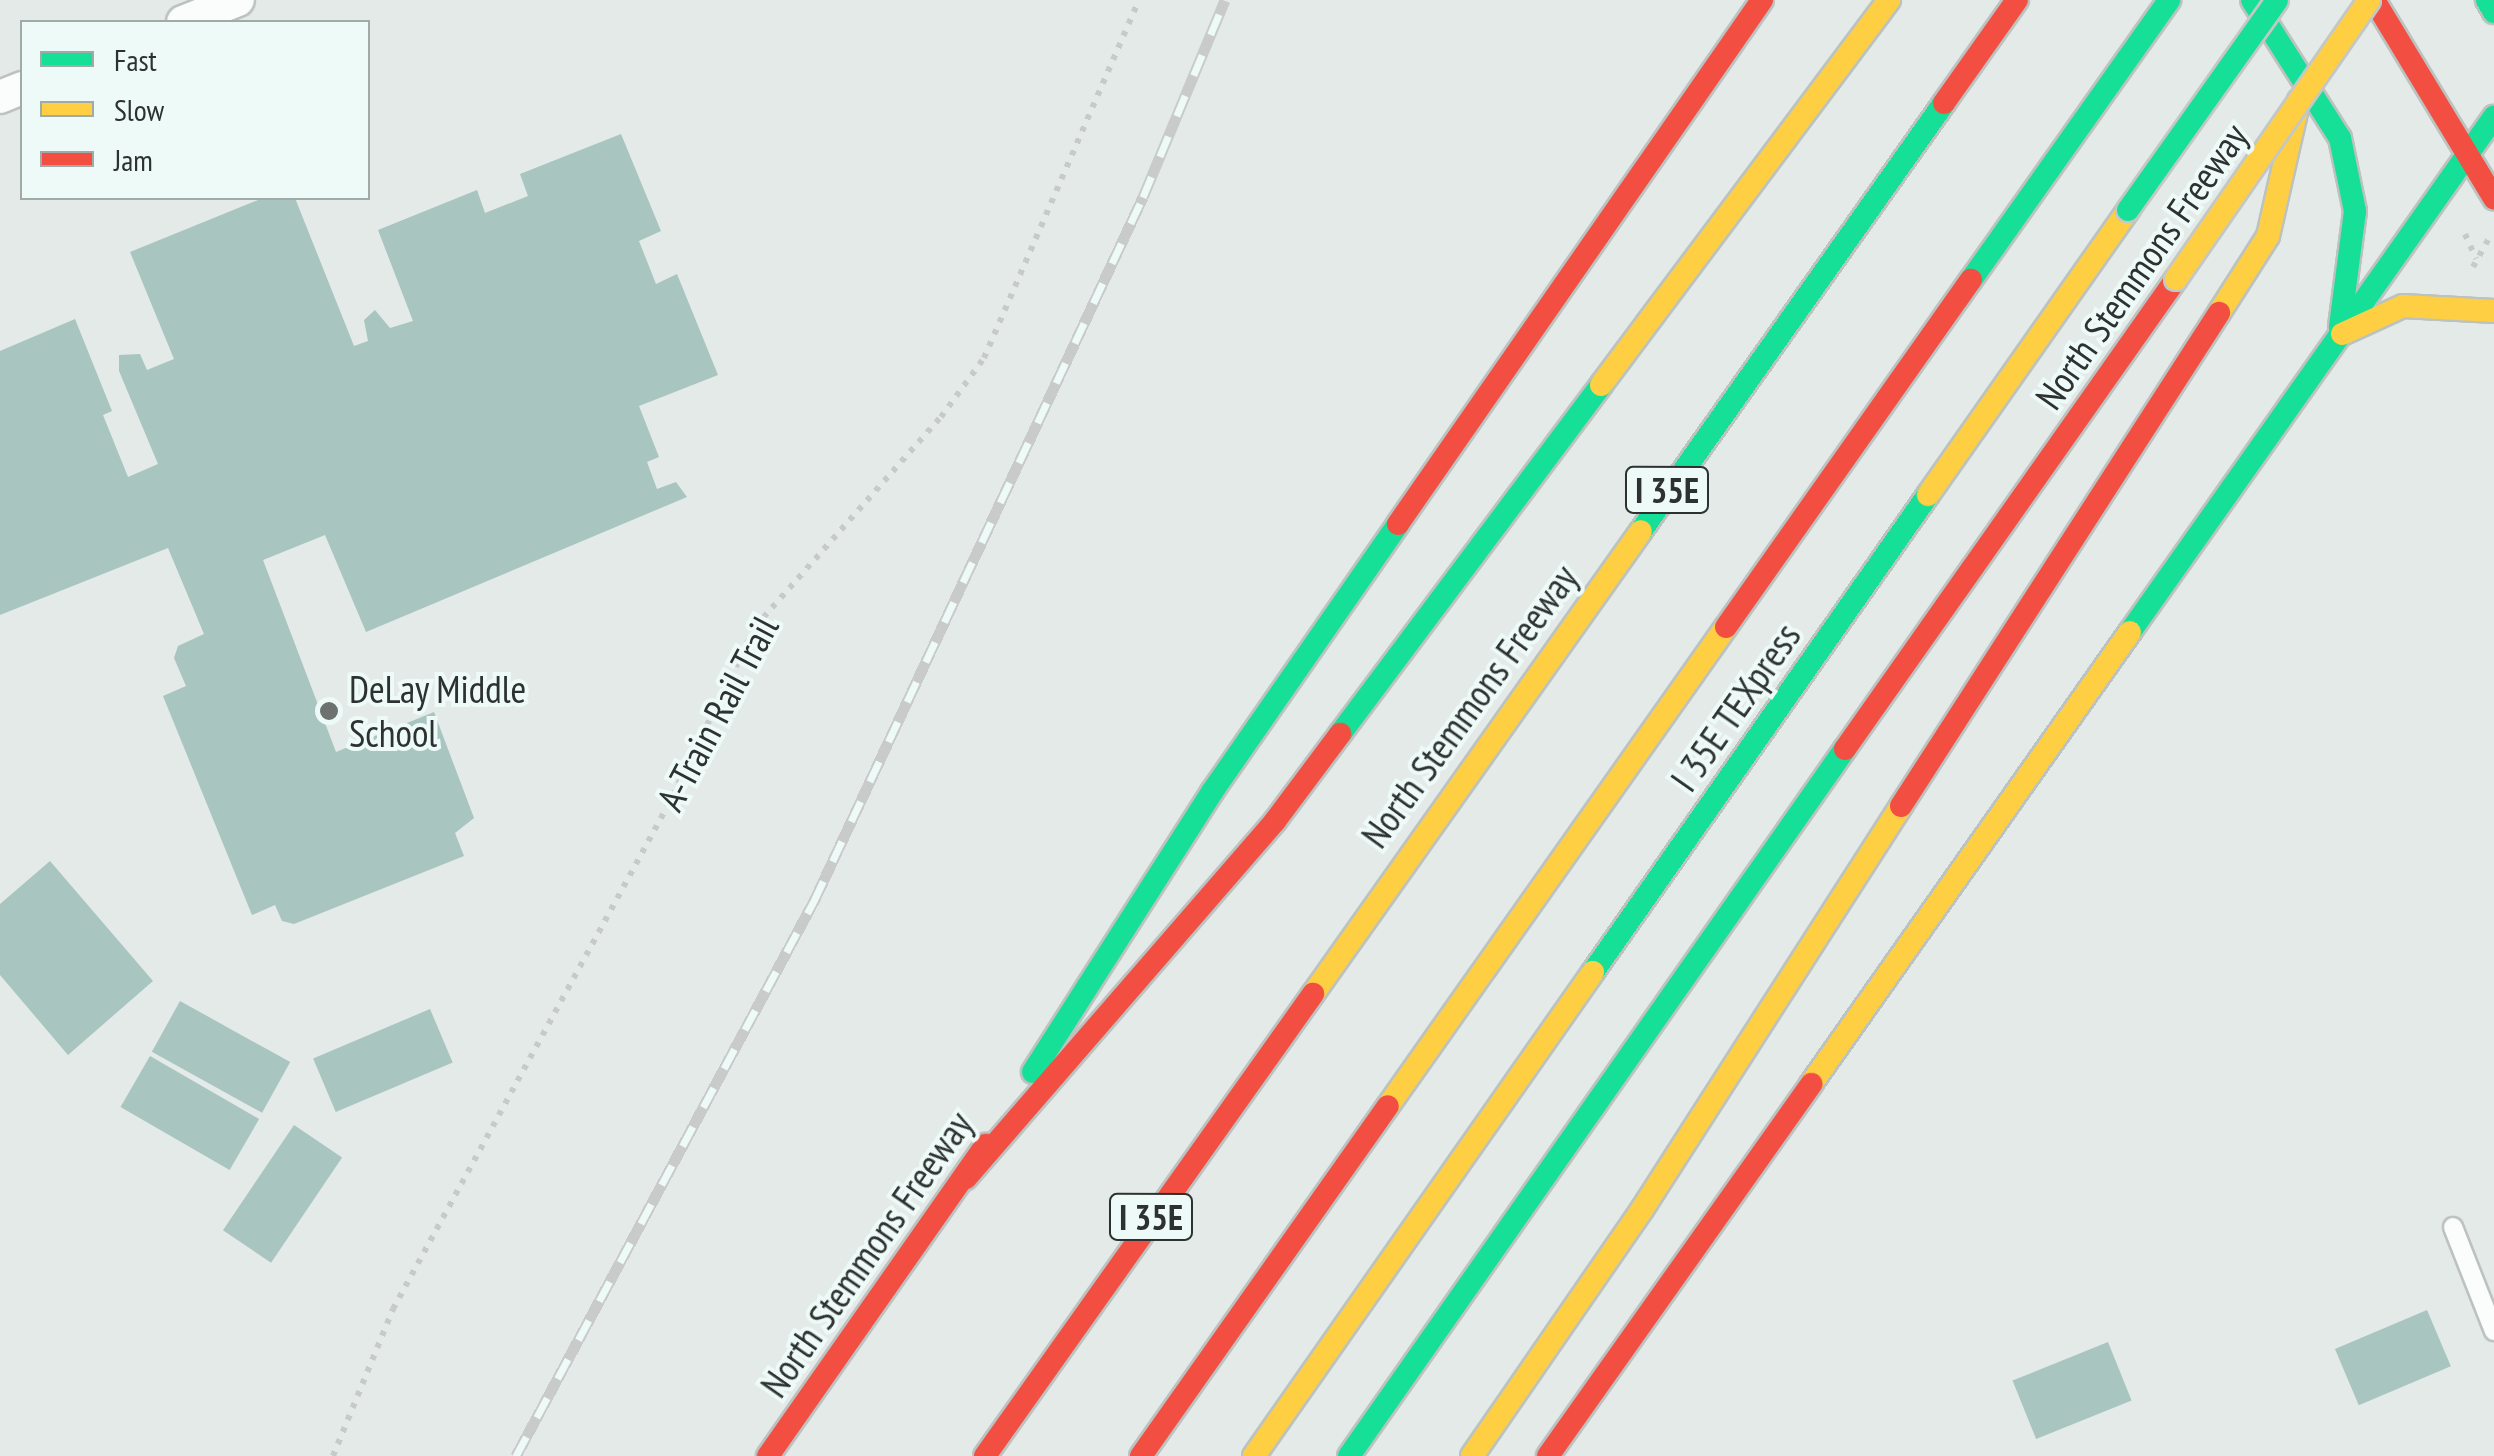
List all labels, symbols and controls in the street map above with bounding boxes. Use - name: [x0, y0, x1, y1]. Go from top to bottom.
- legend: [20, 20, 370, 200]
- text: Fast: [114, 40, 157, 79]
- text: Slow: [114, 90, 164, 129]
- street label: North Stemmons Freeway: [2025, 115, 2257, 417]
- text: Jam: [114, 140, 153, 179]
- road number: I 35E: [1624, 460, 1710, 520]
- street label: North Stemmons Freeway: [1351, 556, 1587, 856]
- street label: A-Train Rail Trail: [647, 608, 787, 818]
- street label: I 35E TEXpress: [1660, 614, 1810, 800]
- place label: DeLay Middle School: [349, 666, 527, 756]
- marker: DeLay Middle School: [318, 700, 340, 722]
- street label: North Stemmons Freeway: [750, 1103, 982, 1405]
- road number: I 35E: [1108, 1187, 1194, 1247]

